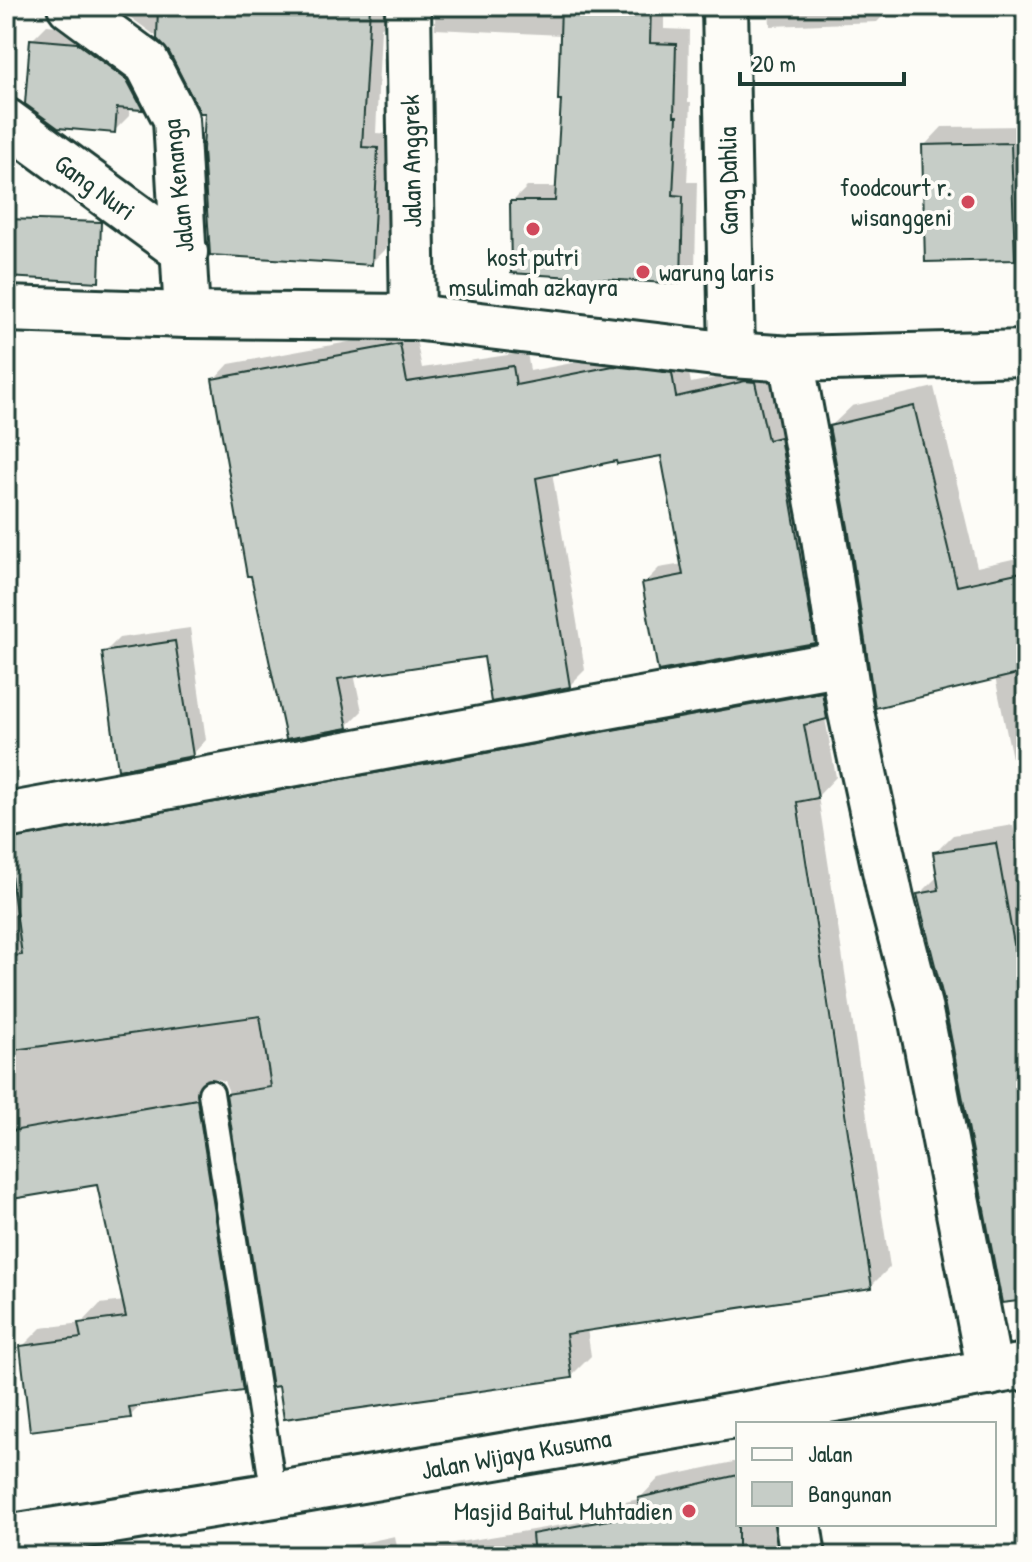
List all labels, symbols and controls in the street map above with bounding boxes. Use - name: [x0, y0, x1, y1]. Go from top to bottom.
- scale bar: [740, 36, 904, 86]
- text: 20 m: [752, 47, 796, 79]
- street label: Jalan Anggrek: [392, 94, 429, 228]
- street label: Jalan Kenanga: [153, 118, 202, 255]
- street label: Gang Dahlia: [709, 127, 746, 235]
- street label: Gang Nuri: [48, 145, 143, 228]
- place label: foodcourt r. wisanggeni: [840, 169, 952, 234]
- marker: foodcourt r. wisanggeni: [959, 193, 977, 211]
- marker: kost putri msulimah azkayra: [524, 220, 542, 238]
- place label: kost putri msulimah azkayra: [448, 239, 618, 304]
- place label: warung laris: [659, 254, 774, 289]
- marker: warung laris: [634, 263, 652, 281]
- street label: Jalan Wijaya Kusuma: [418, 1420, 614, 1487]
- legend: [736, 1422, 996, 1526]
- text: Jalan: [808, 1437, 853, 1469]
- text: Bangunan: [808, 1477, 892, 1509]
- place label: Masjid Baitul Muhtadien: [454, 1493, 673, 1528]
- marker: Masjid Baitul Muhtadien: [680, 1502, 698, 1520]

